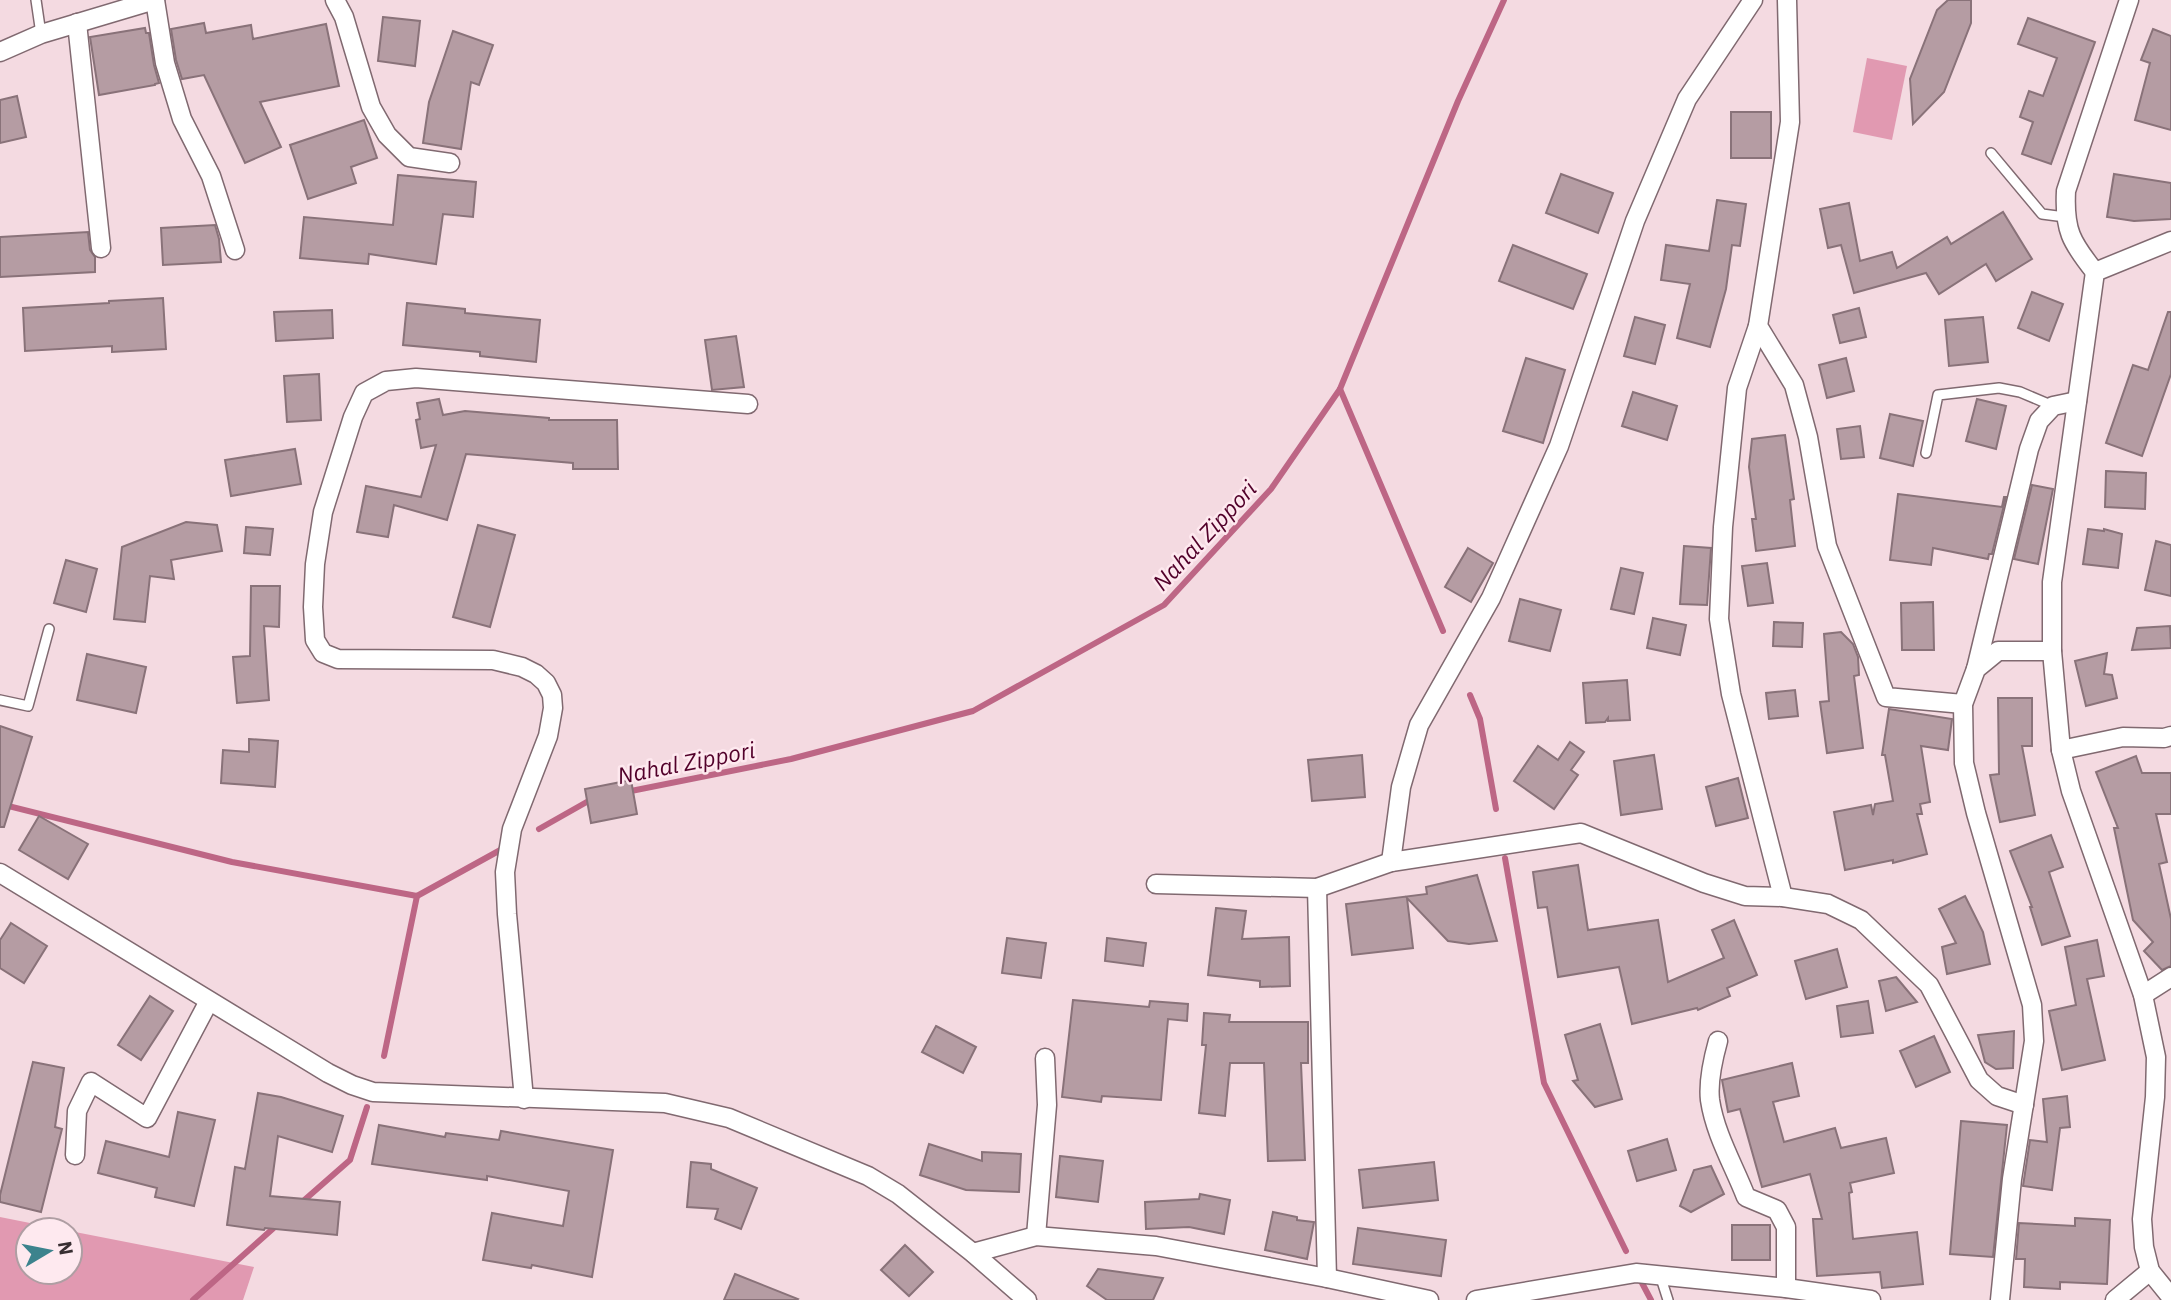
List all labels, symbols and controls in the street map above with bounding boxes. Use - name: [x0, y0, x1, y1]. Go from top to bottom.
- water label: Nahal Zippori: [1145, 473, 1263, 596]
- water label: Nahal Zippori: [615, 734, 758, 790]
- north arrow: [14, 1216, 84, 1286]
- text: N: [53, 1239, 79, 1257]

